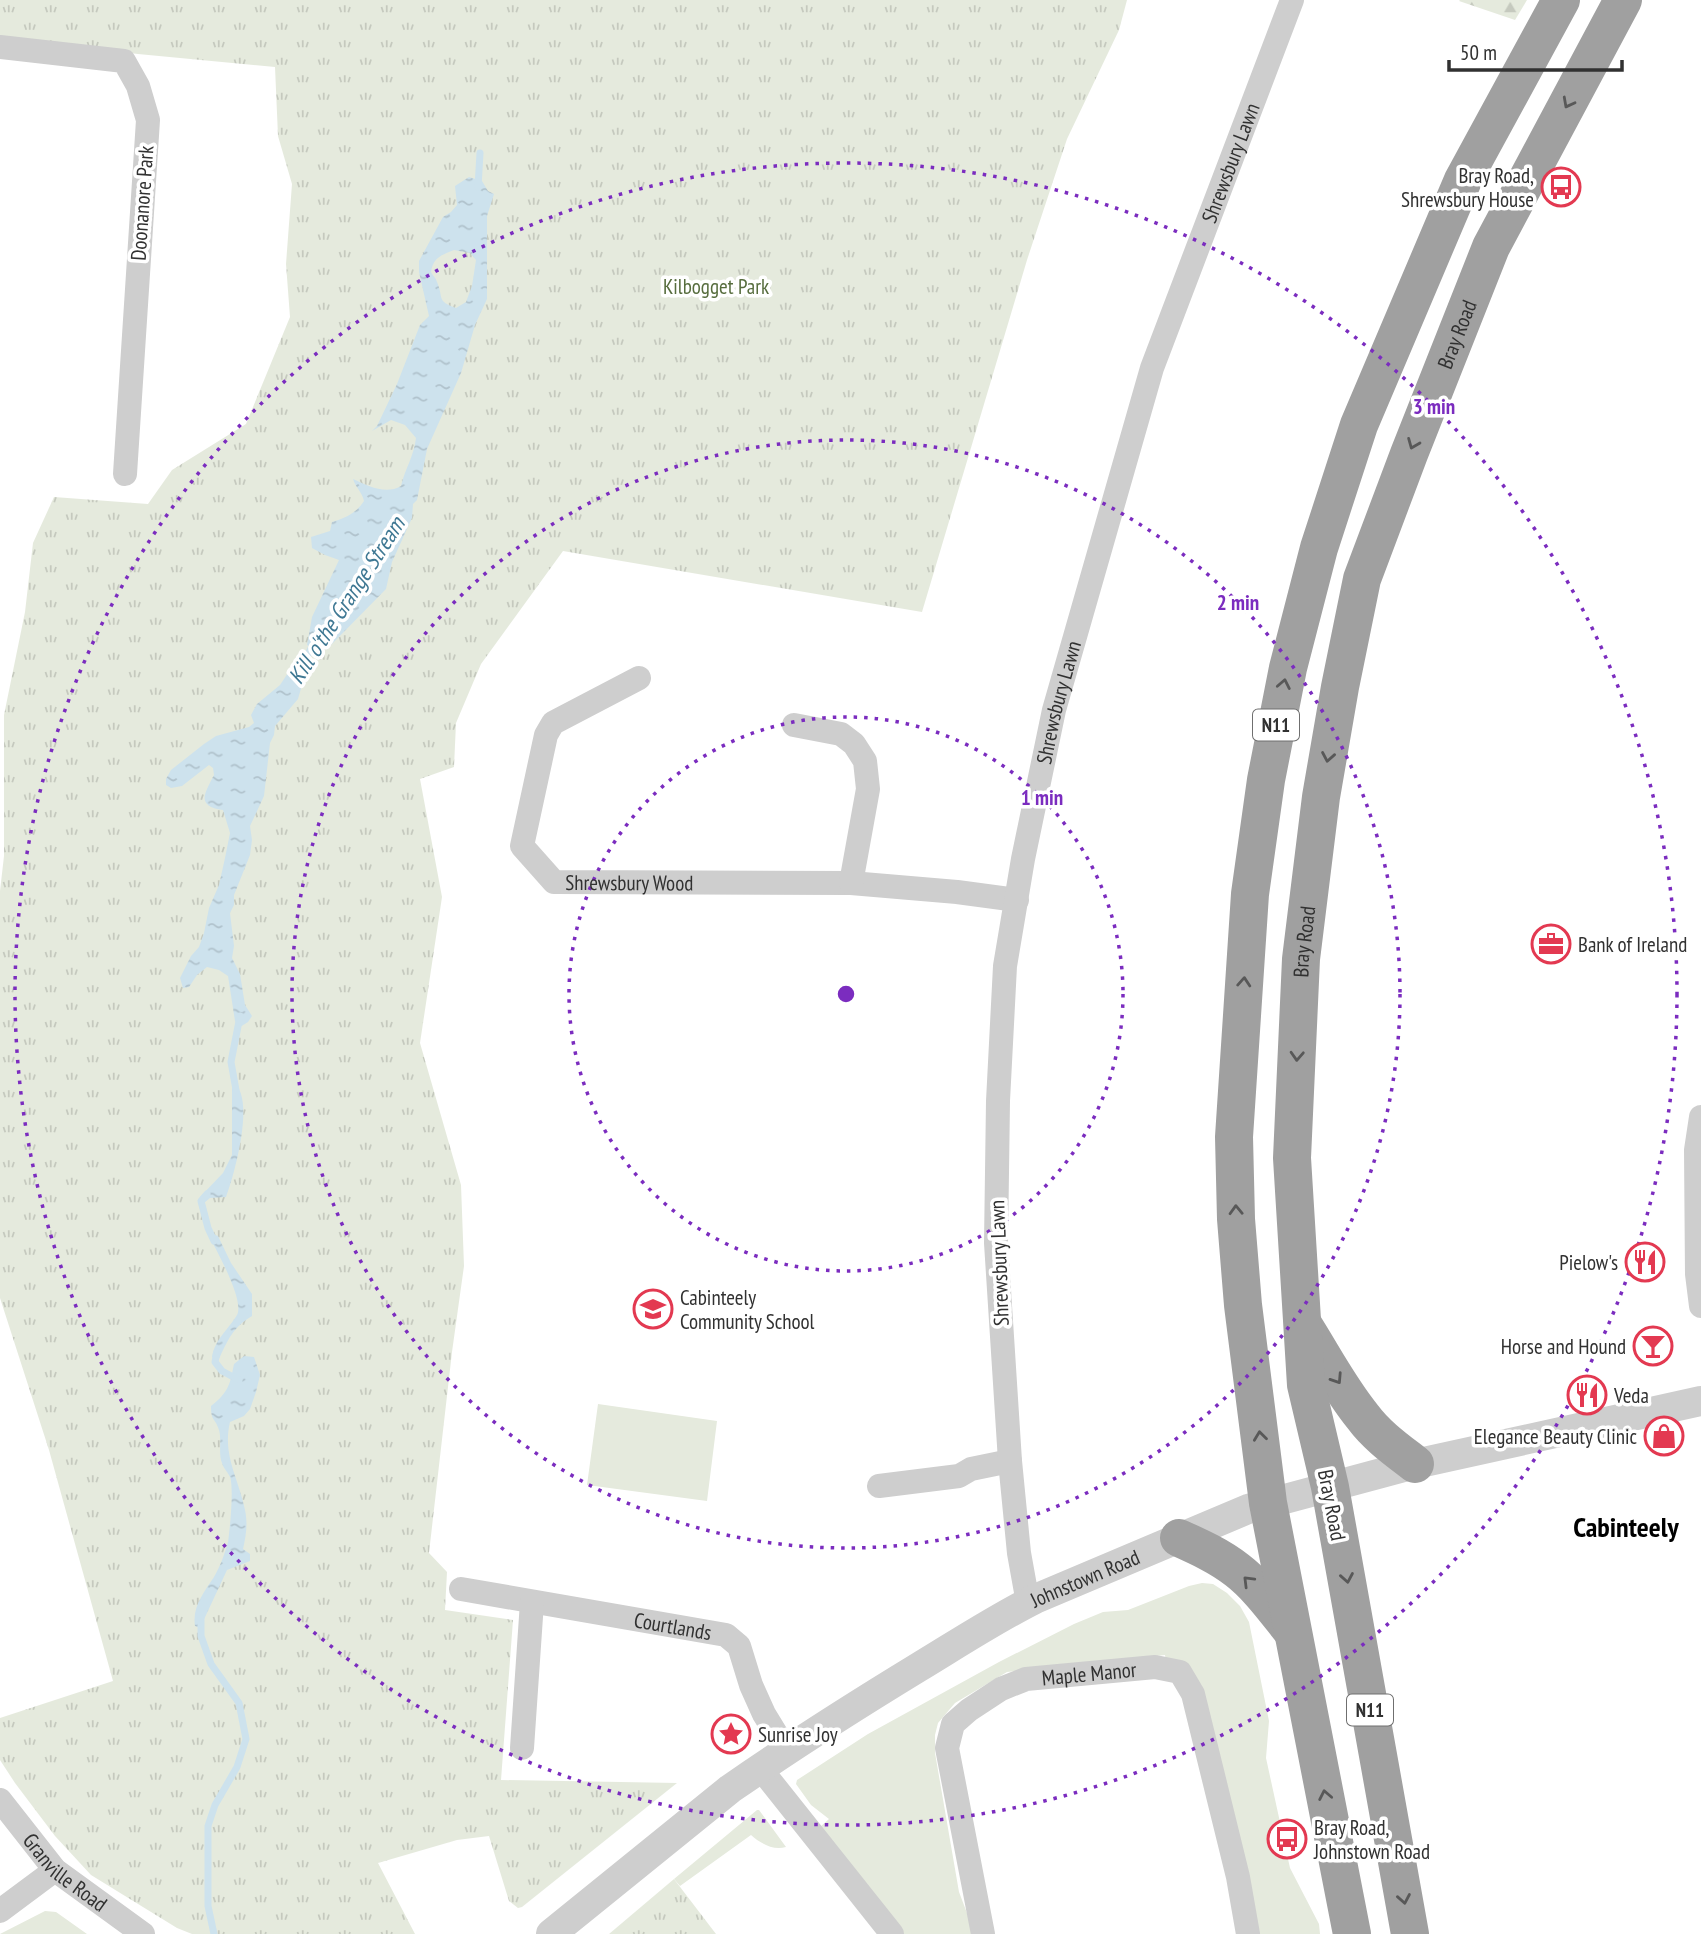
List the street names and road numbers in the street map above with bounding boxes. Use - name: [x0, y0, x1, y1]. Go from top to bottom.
- street label: Shrewsbury Lawn: [1195, 99, 1265, 226]
- street label: Doonanore Park: [125, 145, 159, 261]
- street label: Bray Road: [1431, 296, 1482, 372]
- street label: Shrewsbury Lawn: [1030, 638, 1087, 766]
- road number: N11: [1253, 710, 1299, 740]
- street label: Shrewsbury Wood: [565, 869, 693, 896]
- street label: Bray Road: [1287, 904, 1321, 978]
- street label: Shrewsbury Lawn: [983, 1199, 1015, 1327]
- street label: Bray Road: [1312, 1467, 1352, 1543]
- street label: Johnstown Road: [1025, 1543, 1144, 1613]
- street label: Courtlands: [632, 1606, 714, 1646]
- street label: Maple Manor: [1041, 1655, 1138, 1691]
- road number: N11: [1347, 1694, 1393, 1726]
- street label: Granville Road: [17, 1827, 113, 1917]

